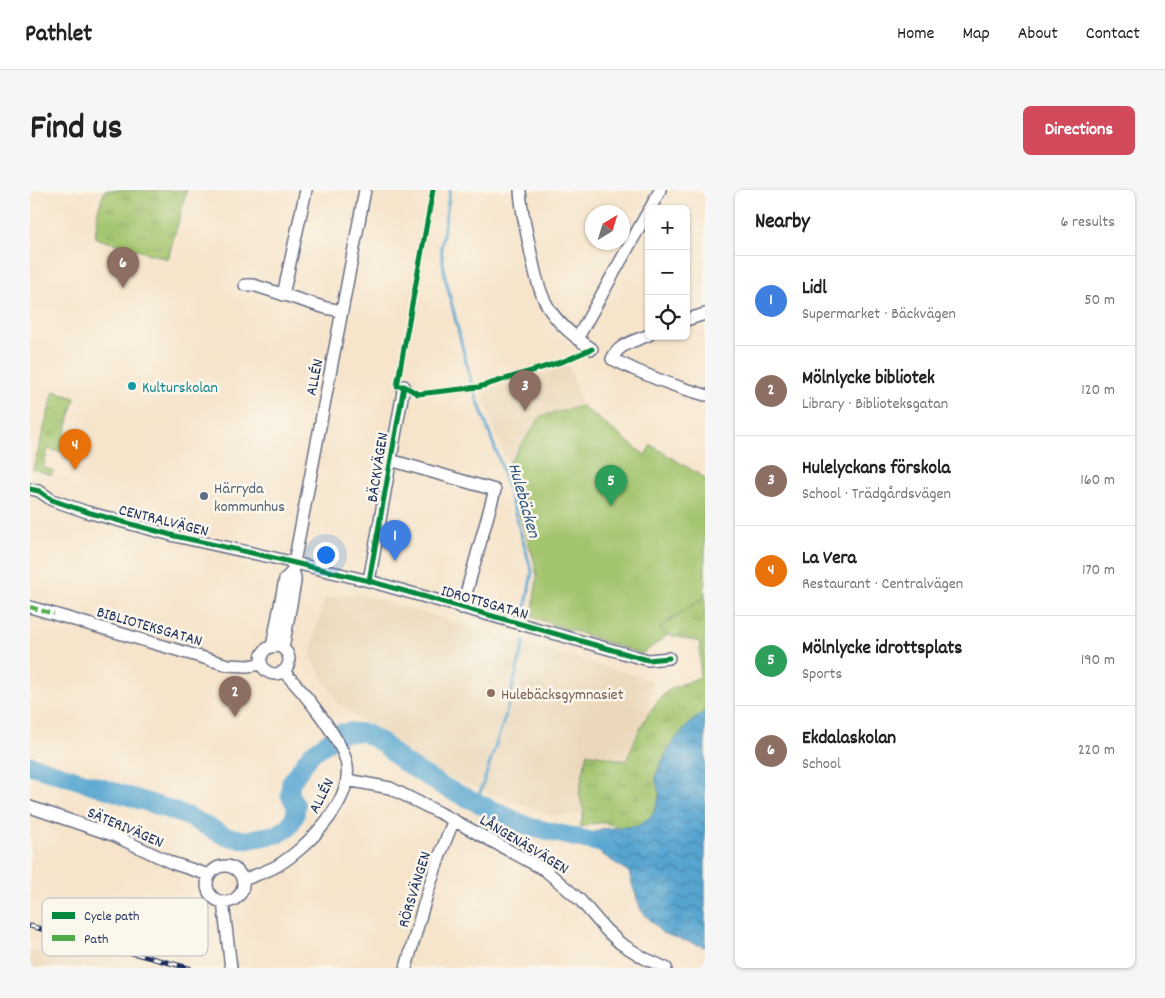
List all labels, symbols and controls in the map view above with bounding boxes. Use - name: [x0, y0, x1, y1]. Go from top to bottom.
- text: Pathlet: [25, 18, 92, 52]
- text: Home: [897, 22, 934, 47]
- text: Map: [962, 22, 990, 47]
- text: About: [1018, 22, 1058, 47]
- text: Contact: [1086, 22, 1140, 47]
- text: Find us: [30, 105, 122, 155]
- button: Directions: [1023, 106, 1135, 155]
- north arrow: [585, 205, 630, 250]
- map controls: [645, 205, 690, 340]
- button: +: [645, 205, 690, 250]
- text: Nearby: [755, 208, 810, 238]
- text: 6 results: [1060, 211, 1115, 234]
- pin: 6: [107, 247, 139, 288]
- button: −: [645, 250, 690, 295]
- text: Lidl: [802, 276, 827, 303]
- text: 1: [769, 289, 773, 312]
- text: 50 m: [1084, 289, 1115, 312]
- button: locate: [645, 295, 690, 340]
- text: Supermarket · Bäckvägen: [802, 303, 956, 326]
- street label: ALLÉN: [301, 357, 330, 398]
- text: Mölnlycke bibliotek: [802, 366, 935, 393]
- pin: 3: [509, 370, 541, 411]
- place label: Kulturskolan: [142, 377, 218, 400]
- text: 2: [768, 379, 775, 402]
- text: 120 m: [1081, 379, 1115, 402]
- marker: Kulturskolan: [126, 380, 138, 392]
- text: Library · Biblioteksgatan: [802, 393, 948, 416]
- pin: 4: [59, 429, 91, 470]
- street label: BÄCKVÄGEN: [362, 431, 395, 504]
- text: Hulelyckans förskola: [802, 456, 950, 483]
- water label: Hulebäcken: [500, 460, 545, 542]
- pin: 5: [595, 465, 627, 506]
- text: 3: [767, 469, 775, 492]
- text: 160 m: [1080, 469, 1115, 492]
- place label: Härryda kommunhus: [214, 478, 285, 519]
- text: School · Trädgårdsvägen: [802, 483, 951, 506]
- marker: Härryda kommunhus: [198, 490, 210, 502]
- street label: CENTRALVÄGEN: [116, 499, 211, 544]
- pin: 1: [379, 520, 411, 561]
- your location: [313, 542, 339, 568]
- text: La Vera: [802, 546, 857, 573]
- text: 4: [768, 559, 774, 582]
- text: 170 m: [1082, 559, 1115, 582]
- text: Restaurant · Centralvägen: [802, 573, 963, 596]
- street label: IDROTTSGATAN: [438, 580, 531, 627]
- street label: BIBLIOTEKSGATAN: [94, 601, 205, 653]
- text: Mölnlycke idrottsplats: [802, 636, 962, 663]
- text: 5: [767, 649, 775, 672]
- text: 190 m: [1081, 649, 1115, 672]
- text: Sports: [802, 663, 842, 686]
- pin: 2: [219, 676, 251, 717]
- place label: Hulebäcksgymnasiet: [501, 684, 624, 707]
- marker: Hulebäcksgymnasiet: [485, 687, 497, 699]
- text: Ekdalaskolan: [802, 726, 896, 753]
- text: 6: [767, 739, 775, 762]
- text: 220 m: [1078, 739, 1115, 762]
- text: School: [802, 753, 841, 776]
- street label: ALLÉN: [304, 774, 341, 818]
- street label: SÄTERIVÄGEN: [83, 802, 167, 855]
- street label: LÅNGENÄSVÄGEN: [475, 809, 573, 881]
- street label: RÖRSVÄNGEN: [393, 849, 438, 931]
- legend: [42, 898, 208, 956]
- text: Cycle path: [84, 907, 140, 927]
- text: Path: [84, 930, 109, 950]

